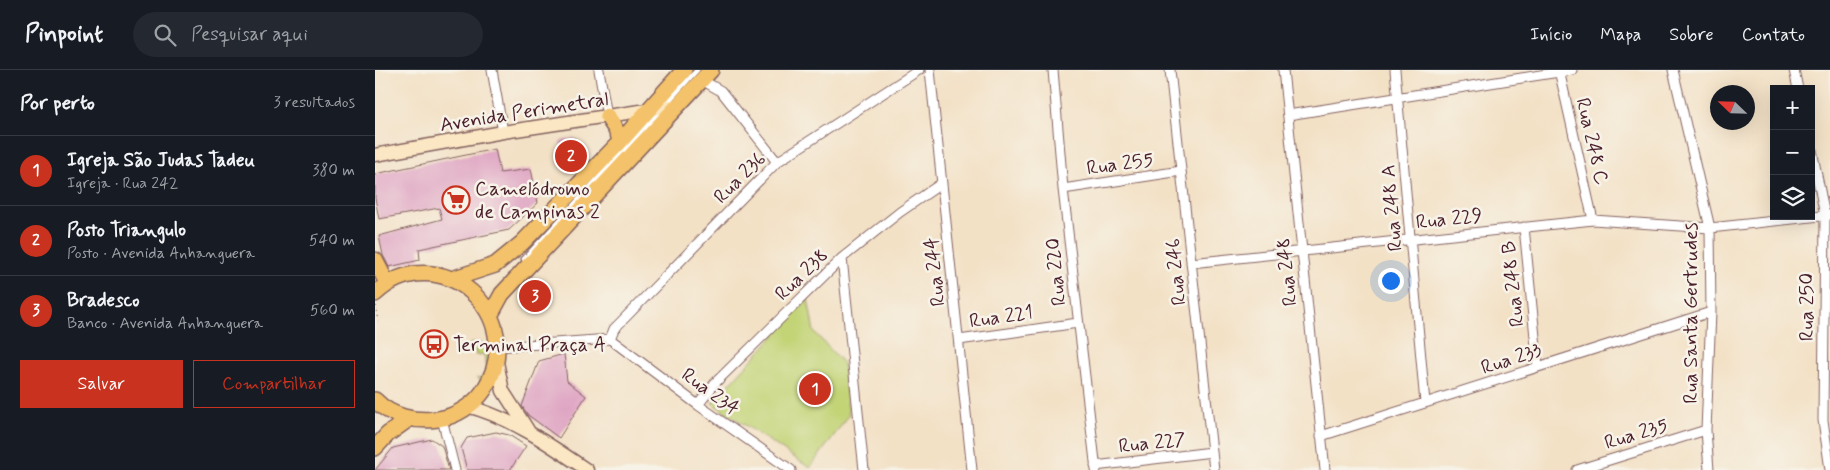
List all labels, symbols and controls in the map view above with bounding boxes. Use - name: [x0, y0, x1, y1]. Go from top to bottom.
- search box: [133, 12, 483, 57]
- text: Pinpoint: [25, 19, 103, 50]
- icon: search: [151, 21, 179, 49]
- text: Pesquisar aqui: [191, 22, 308, 47]
- text: Início: [1530, 23, 1572, 47]
- text: Mapa: [1600, 23, 1641, 47]
- text: Sobre: [1669, 23, 1714, 47]
- text: Contato: [1742, 23, 1805, 47]
- north arrow: [1710, 85, 1755, 130]
- map controls: [1770, 85, 1815, 220]
- button: +: [1770, 85, 1815, 130]
- street label: Avenida Perimetral: [438, 86, 610, 139]
- text: Por perto: [20, 89, 95, 117]
- text: 3 resultados: [274, 92, 355, 113]
- street label: Rua 248 C: [1568, 95, 1615, 187]
- button: −: [1770, 130, 1815, 175]
- pin: 2: [555, 137, 587, 175]
- street label: Rua 236: [708, 146, 772, 210]
- street label: Rua 255: [1085, 146, 1155, 183]
- text: Igreja São Judas Tadeu: [67, 148, 255, 173]
- text: 1: [32, 160, 40, 181]
- text: 380 m: [312, 160, 355, 181]
- street label: Rua 248 A: [1375, 163, 1410, 252]
- text: Igreja · Rua 242: [67, 173, 178, 194]
- button: layers: [1770, 175, 1815, 220]
- place label: Camelódromo de Campinas 2: [475, 176, 600, 226]
- supermarket icon: Camelódromo de Campinas 2: [441, 185, 471, 215]
- street label: Rua 229: [1415, 203, 1484, 236]
- text: Posto Triangulo: [67, 218, 186, 243]
- street label: Rua Santa Gertrudes: [1678, 222, 1705, 404]
- text: 2: [32, 230, 40, 251]
- text: 540 m: [309, 230, 355, 251]
- street label: Rua 244: [918, 236, 953, 308]
- street label: Rua 220: [1039, 236, 1073, 307]
- street label: Rua 248: [1270, 236, 1305, 307]
- street label: Rua 246: [1160, 237, 1193, 307]
- street label: Rua 248 B: [1496, 239, 1531, 328]
- text: Posto · Avenida Anhanguera: [67, 243, 255, 264]
- street label: Rua 238: [769, 243, 835, 307]
- your location: [1378, 268, 1404, 294]
- street label: Rua 250: [1794, 273, 1821, 341]
- pin: 3: [519, 277, 551, 315]
- text: Bradesco: [67, 288, 140, 313]
- text: 3: [32, 300, 40, 321]
- text: 560 m: [310, 300, 355, 321]
- street label: Rua 221: [968, 300, 1035, 335]
- text: Banco · Avenida Anhanguera: [67, 313, 263, 334]
- bus stop icon: Terminal Praça A: [419, 329, 449, 359]
- place label: Terminal Praça A: [453, 332, 606, 359]
- street label: Rua 233: [1478, 337, 1545, 382]
- button: Salvar: [20, 360, 183, 408]
- button: Compartilhar: [193, 360, 355, 408]
- street label: Rua 234: [676, 362, 745, 423]
- pin: 1: [799, 370, 831, 408]
- street label: Rua 235: [1601, 412, 1672, 457]
- street label: Rua 227: [1117, 427, 1187, 460]

